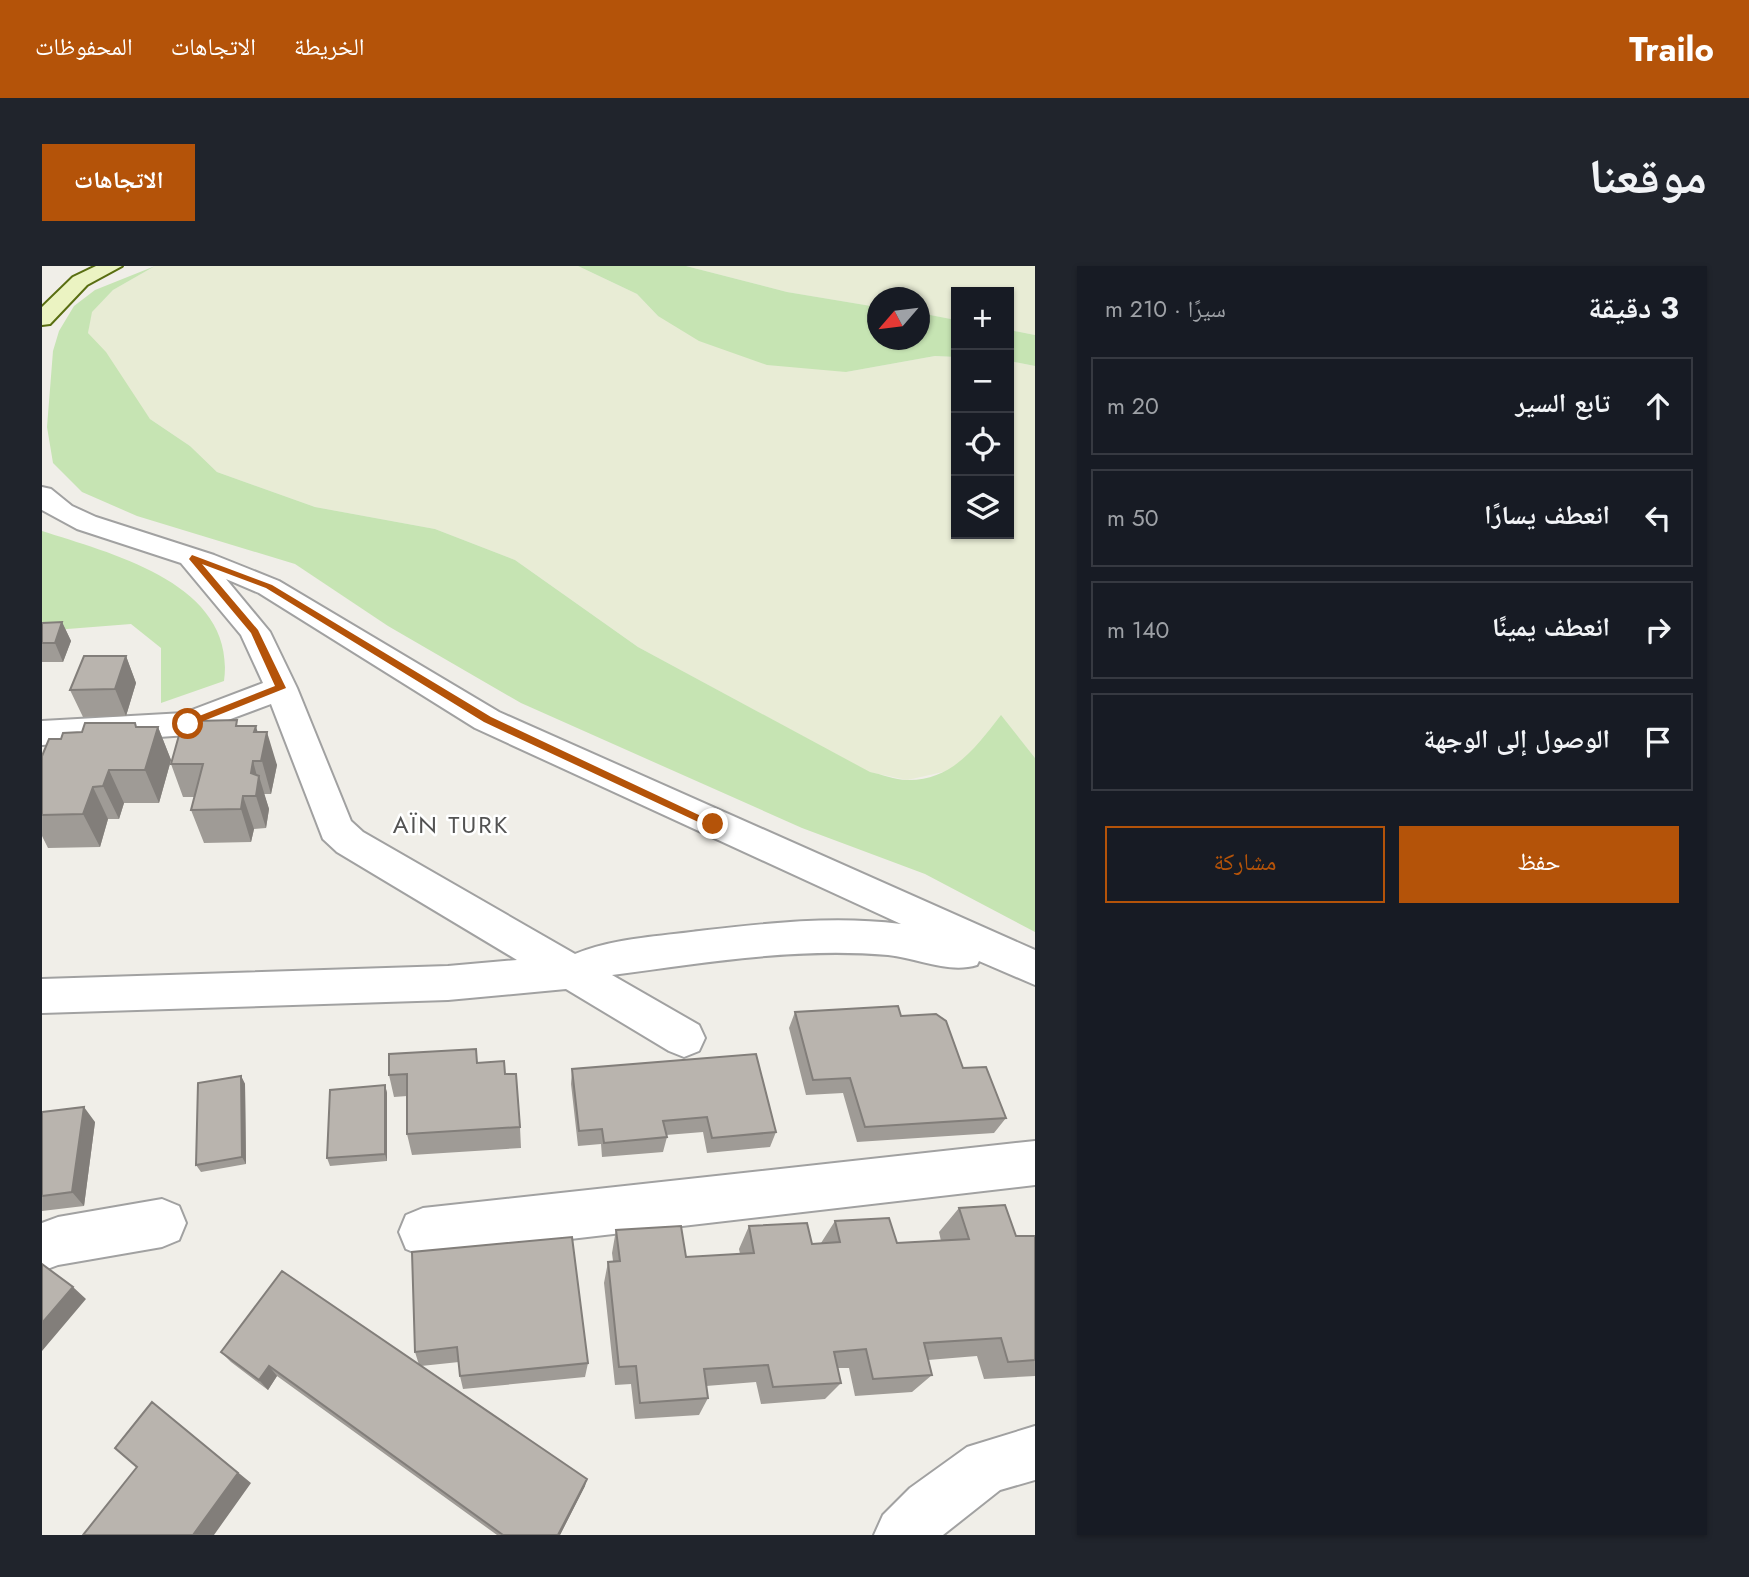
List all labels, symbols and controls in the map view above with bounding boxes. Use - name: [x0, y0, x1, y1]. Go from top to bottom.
- text: Trailo: [1629, 26, 1714, 73]
- text: المحفوظات: [35, 29, 133, 64]
- text: الاتجاهات: [171, 29, 256, 64]
- text: الخريطة: [294, 29, 365, 64]
- text: موقعنا: [1589, 141, 1707, 211]
- button: الاتجاهات: [42, 144, 195, 221]
- text: 3 دقيقة: [1588, 286, 1679, 329]
- north arrow: [867, 287, 930, 350]
- map controls: [951, 287, 1014, 539]
- button: +: [951, 287, 1014, 350]
- text: سيرًا · 210 m: [1105, 292, 1226, 326]
- button: −: [951, 350, 1014, 413]
- text: تابع السير: [1515, 384, 1610, 422]
- icon: ahead: [1639, 387, 1677, 425]
- text: 20 m: [1107, 389, 1159, 423]
- button: locate: [951, 413, 1014, 476]
- button: layers: [951, 476, 1014, 539]
- text: انعطف يسارًا: [1484, 496, 1610, 534]
- icon: left: [1639, 499, 1677, 537]
- text: 50 m: [1107, 501, 1159, 535]
- text: انعطف يمينًا: [1492, 608, 1610, 646]
- icon: right: [1639, 611, 1677, 649]
- text: 140 m: [1107, 613, 1169, 647]
- route start: [172, 708, 203, 739]
- text: الوصول إلى الوجهة: [1423, 720, 1610, 758]
- icon: arrive: [1639, 723, 1677, 761]
- district label: AÏN TURK: [393, 807, 509, 842]
- route end: [697, 808, 728, 839]
- button: مشاركة: [1105, 826, 1385, 903]
- button: حفظ: [1399, 826, 1679, 903]

